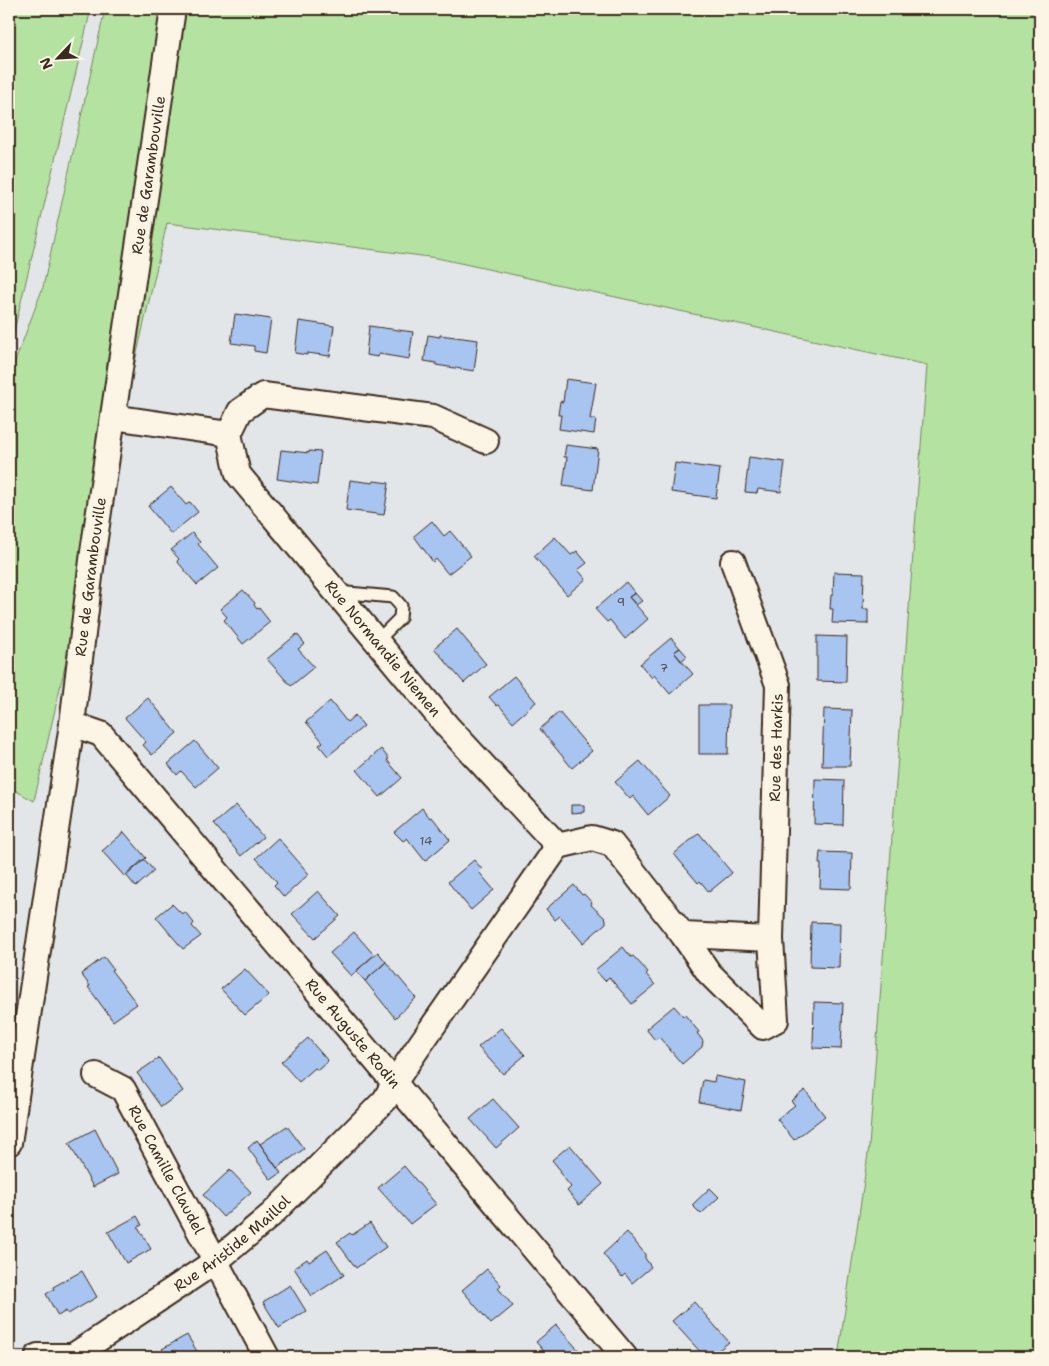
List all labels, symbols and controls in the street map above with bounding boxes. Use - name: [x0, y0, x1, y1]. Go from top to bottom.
- north arrow: [32, 32, 82, 82]
- text: N: [36, 55, 57, 72]
- street label: Rue de Garambouville: [127, 94, 170, 256]
- street label: Rue de Garambouville: [70, 496, 111, 658]
- street label: Rue Normandie Niemen: [320, 576, 445, 721]
- house number: 9: [617, 594, 625, 610]
- house number: 7: [660, 660, 668, 676]
- street label: Rue des Harkis: [765, 693, 788, 802]
- house number: 14: [420, 833, 432, 849]
- street label: Rue Auguste Rodin: [301, 974, 405, 1093]
- street label: Rue Camille Claudel: [124, 1102, 209, 1238]
- street label: Rue Aristide Maillol: [170, 1191, 295, 1296]

